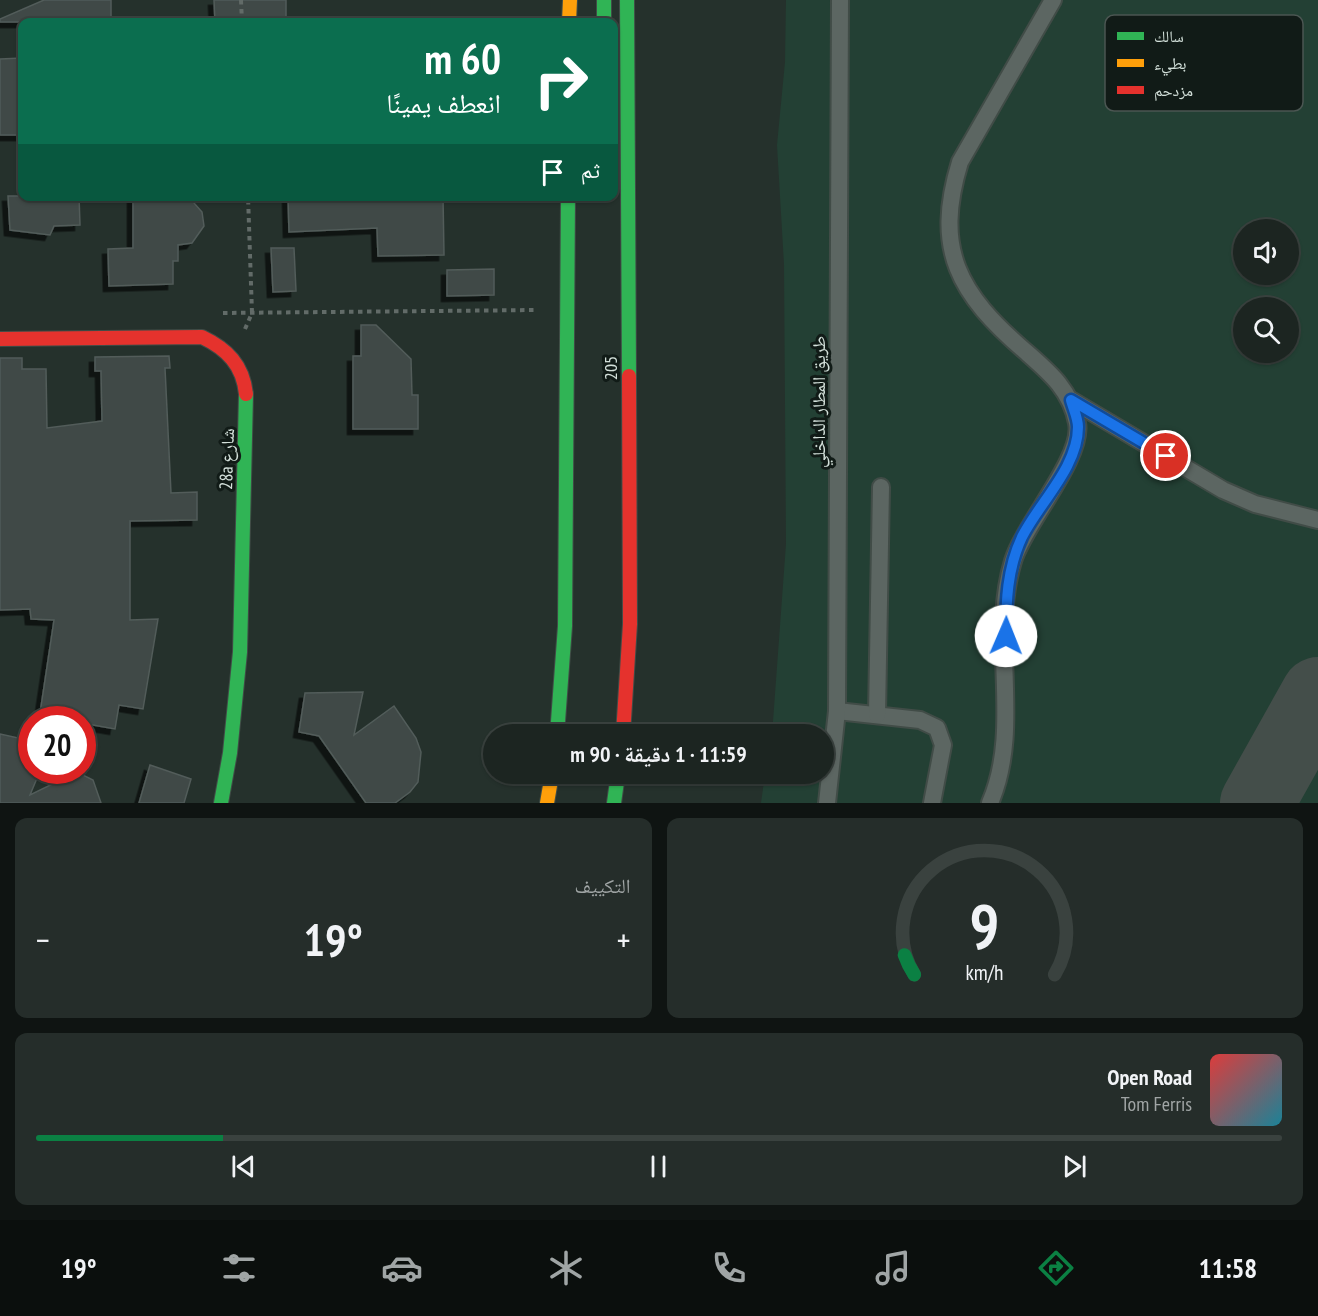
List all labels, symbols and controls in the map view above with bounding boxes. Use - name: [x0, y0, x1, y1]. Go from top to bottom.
- legend: [1105, 15, 1303, 111]
- text: سالك: [1154, 26, 1184, 46]
- text: 60 m: [424, 31, 501, 86]
- icon: right: [522, 42, 600, 120]
- text: بطيء: [1154, 53, 1186, 76]
- text: مزدحم: [1154, 80, 1193, 101]
- text: انعطف يمينًا: [386, 86, 501, 120]
- icon: arrive: [536, 156, 569, 189]
- text: ثم: [581, 156, 600, 184]
- map controls: [1233, 219, 1299, 363]
- button: sound: [1233, 219, 1299, 285]
- button: search: [1233, 297, 1299, 363]
- street label: طريق المطار الداخلي: [807, 336, 834, 468]
- street label: 205: [599, 356, 622, 380]
- street label: 28a شارع: [214, 428, 239, 490]
- pin: [1140, 430, 1191, 481]
- icon: arrive: [1149, 439, 1182, 472]
- position arrow: [974, 604, 1038, 668]
- speed limit sign: 20: [18, 706, 96, 784]
- text: 11:59 · 1 دقيقة · 90 m: [570, 740, 747, 768]
- text: التكييف: [574, 873, 631, 899]
- text: 9: [970, 885, 1000, 966]
- text: 19°: [304, 910, 363, 968]
- text: −: [36, 918, 50, 961]
- text: +: [617, 918, 631, 961]
- text: km/h: [966, 958, 1004, 986]
- text: Open Road: [1107, 1063, 1192, 1091]
- text: Tom Ferris: [1121, 1091, 1192, 1117]
- icon: previous: [227, 1150, 260, 1183]
- icon: pause: [642, 1150, 675, 1183]
- icon: next: [1058, 1150, 1091, 1183]
- icon: filters: [218, 1247, 260, 1289]
- icon: car: [381, 1247, 423, 1289]
- icon: climate: [545, 1247, 587, 1289]
- icon: phone: [708, 1247, 750, 1289]
- icon: music: [872, 1247, 914, 1289]
- icon: directions: [1035, 1247, 1077, 1289]
- text: 19°: [61, 1251, 96, 1285]
- text: 11:58: [1199, 1251, 1257, 1285]

